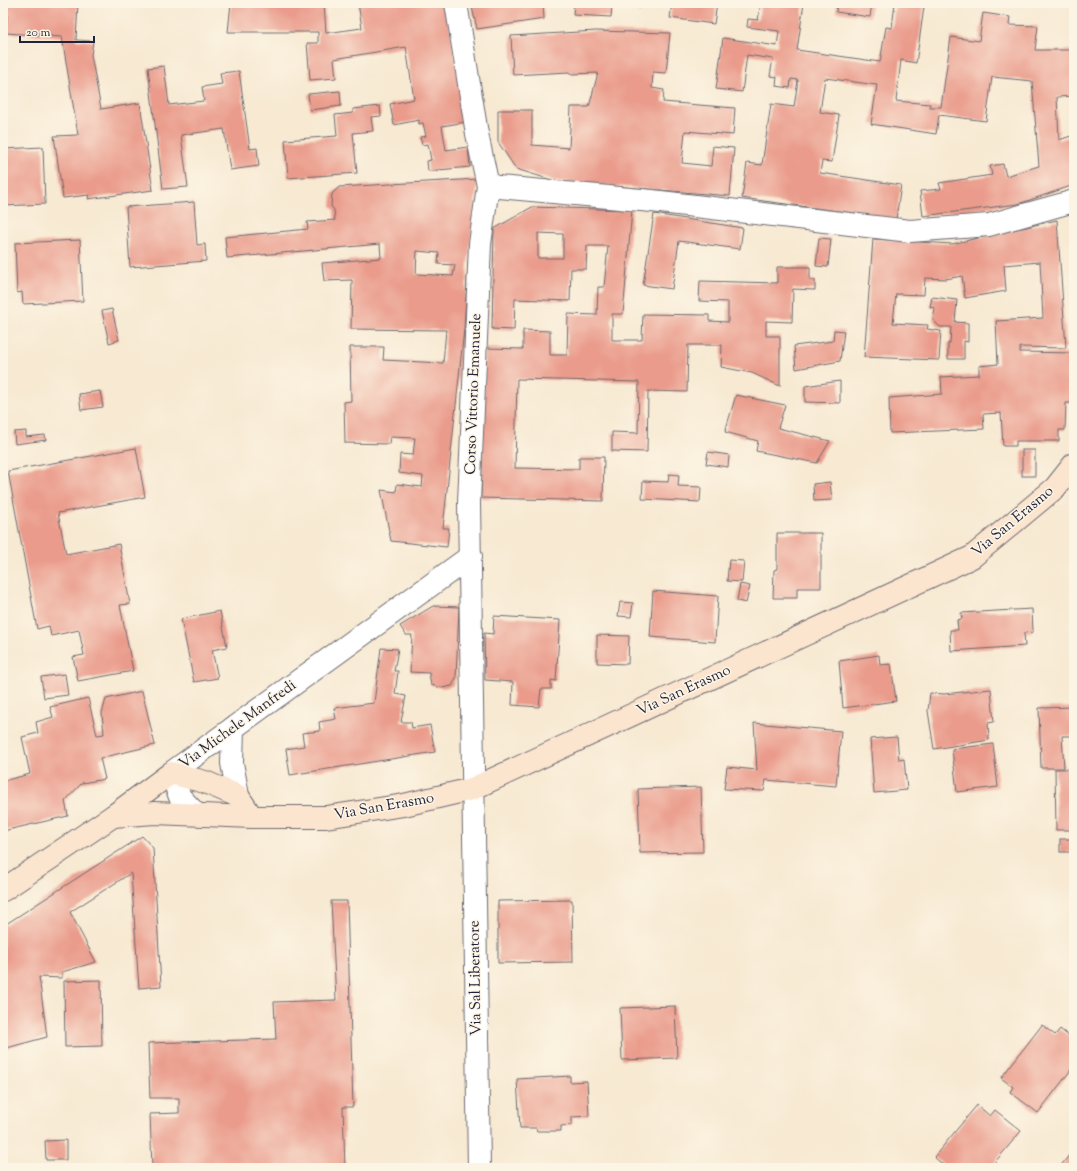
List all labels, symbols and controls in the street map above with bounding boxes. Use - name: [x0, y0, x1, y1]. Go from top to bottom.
- scale bar: [20, 18, 94, 44]
- text: 20 m: [26, 24, 51, 42]
- street label: Corso Vittorio Emanuele: [461, 313, 487, 475]
- street label: Via San Erasmo: [967, 481, 1059, 563]
- street label: Via San Erasmo: [634, 660, 734, 722]
- street label: Via Michele Manfredi: [175, 675, 301, 775]
- street label: Via San Erasmo: [332, 788, 436, 826]
- street label: Via Sal Liberatore: [464, 920, 488, 1036]

